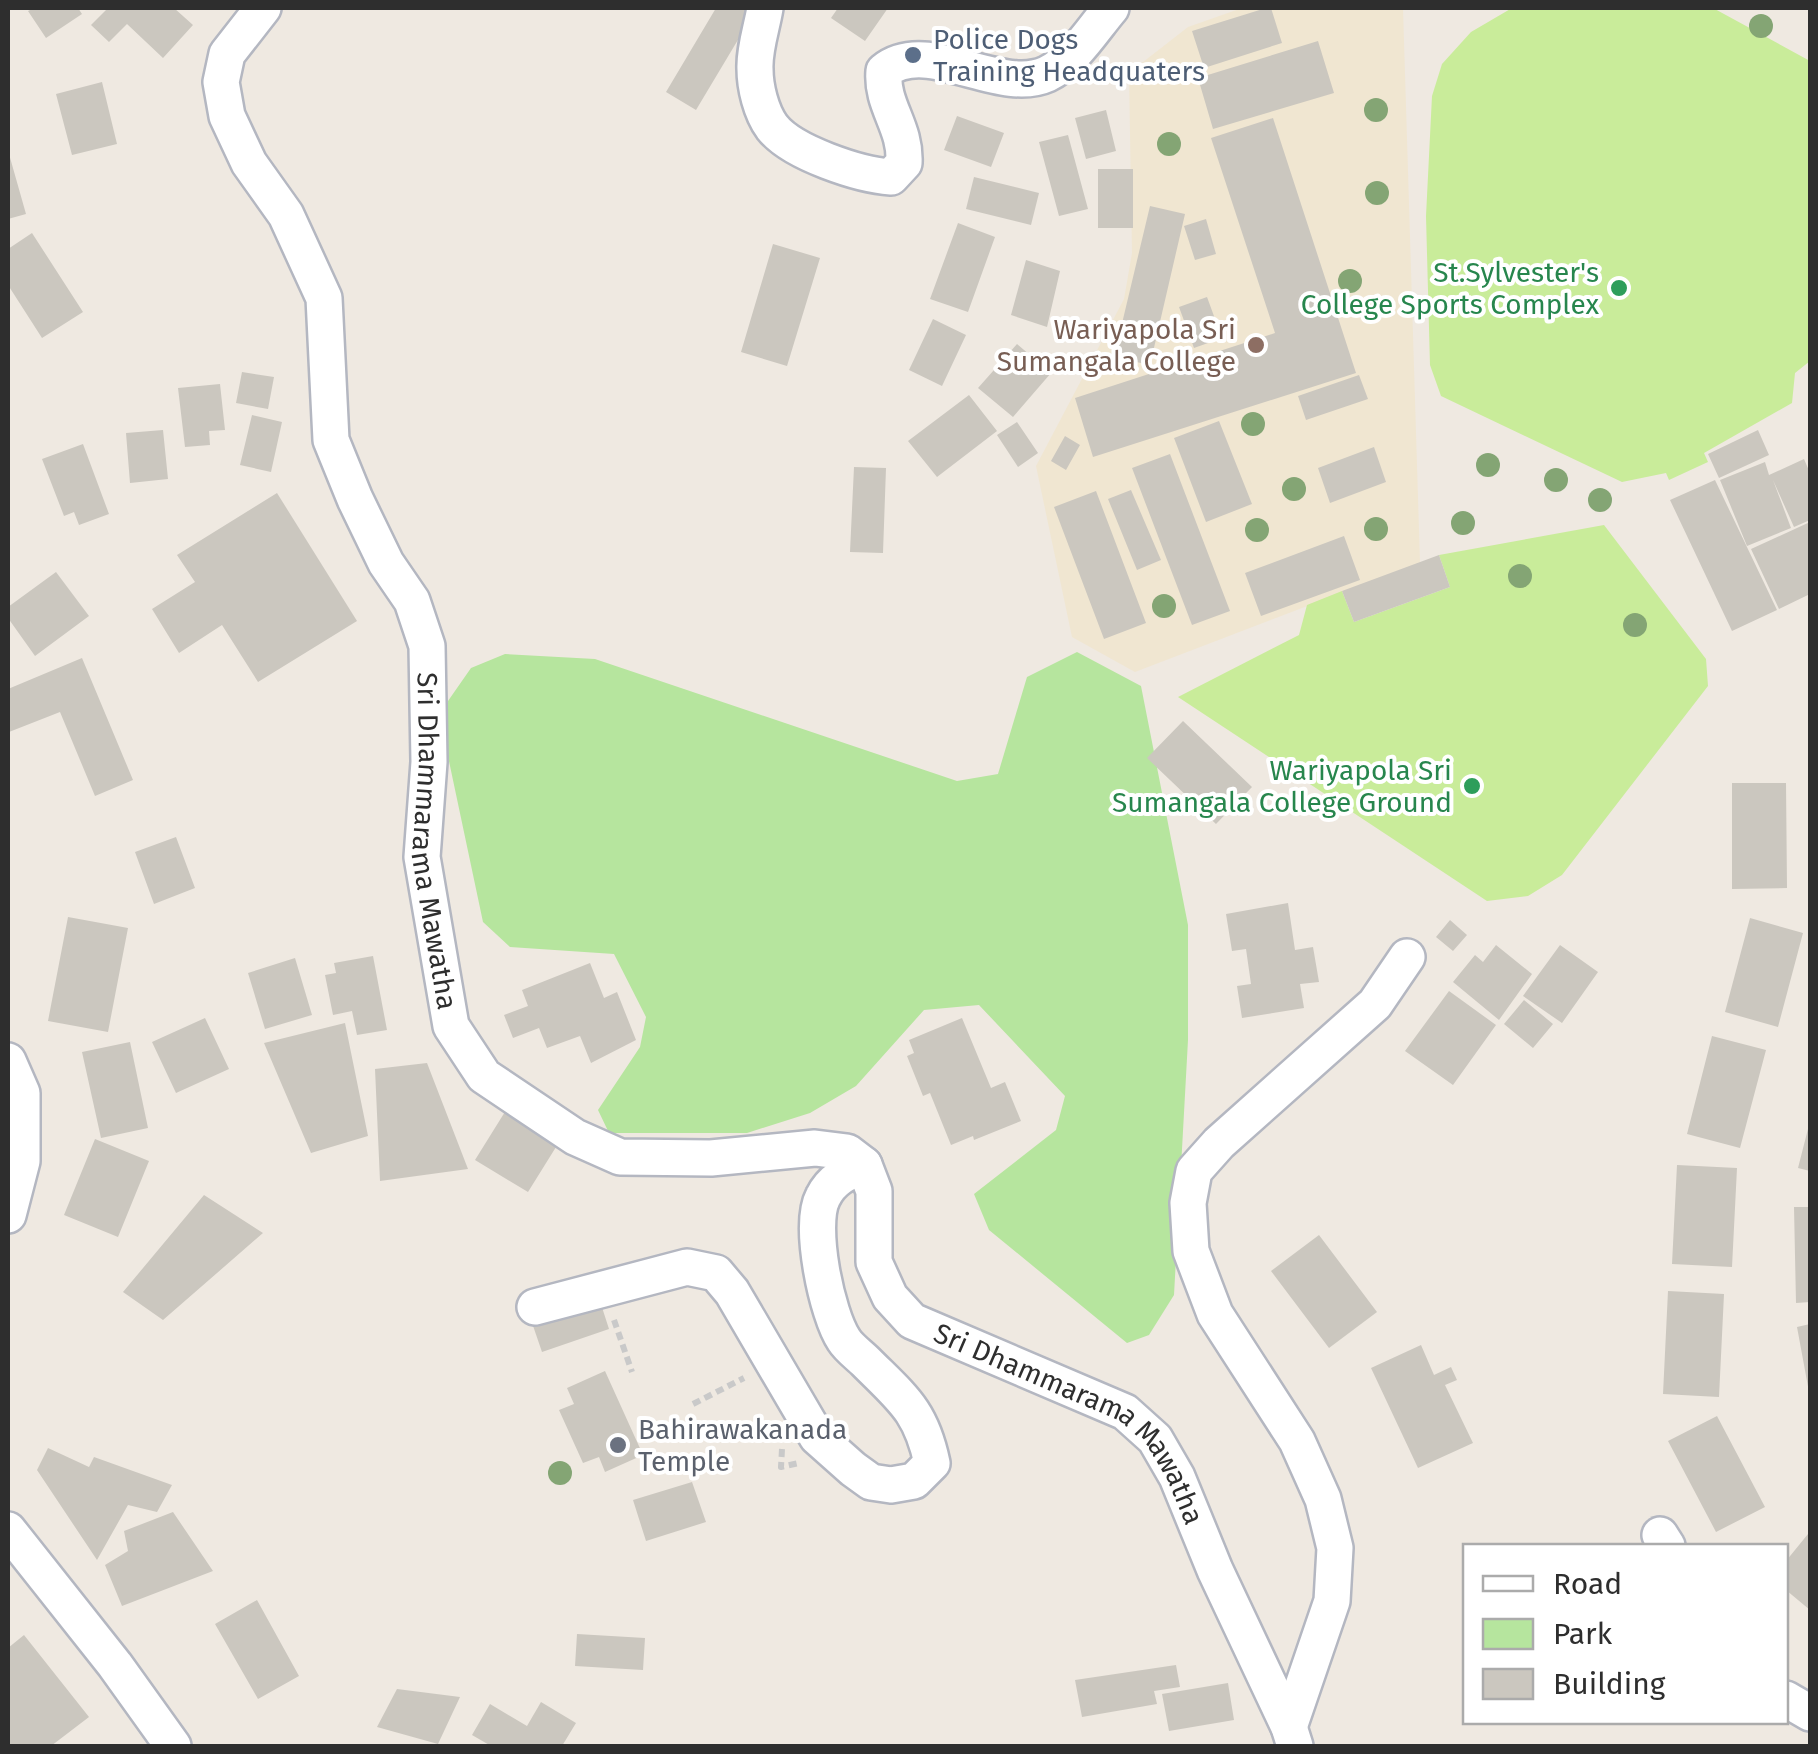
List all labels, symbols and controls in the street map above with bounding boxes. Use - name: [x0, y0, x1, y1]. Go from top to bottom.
- place label: Police Dogs Training Headquaters: [933, 23, 1205, 88]
- marker: Police Dogs Training Headquaters: [902, 44, 924, 66]
- place label: St.Sylvester's College Sports Complex: [1301, 256, 1599, 321]
- marker: St.Sylvester's College Sports Complex: [1608, 277, 1630, 299]
- place label: Wariyapola Sri Sumangala College: [997, 313, 1236, 378]
- marker: Wariyapola Sri Sumangala College: [1245, 334, 1267, 356]
- street label: Sri Dhammarama Mawatha: [405, 672, 464, 1012]
- place label: Wariyapola Sri Sumangala College Ground: [1112, 754, 1452, 819]
- marker: Wariyapola Sri Sumangala College Ground: [1461, 775, 1483, 797]
- street label: Sri Dhammarama Mawatha: [929, 1316, 1211, 1529]
- place label: Bahirawakanada Temple: [638, 1413, 847, 1478]
- marker: Bahirawakanada Temple: [607, 1434, 629, 1456]
- legend: [1463, 1544, 1788, 1724]
- text: Road: [1553, 1566, 1622, 1602]
- text: Park: [1553, 1616, 1613, 1652]
- text: Building: [1553, 1666, 1666, 1702]

